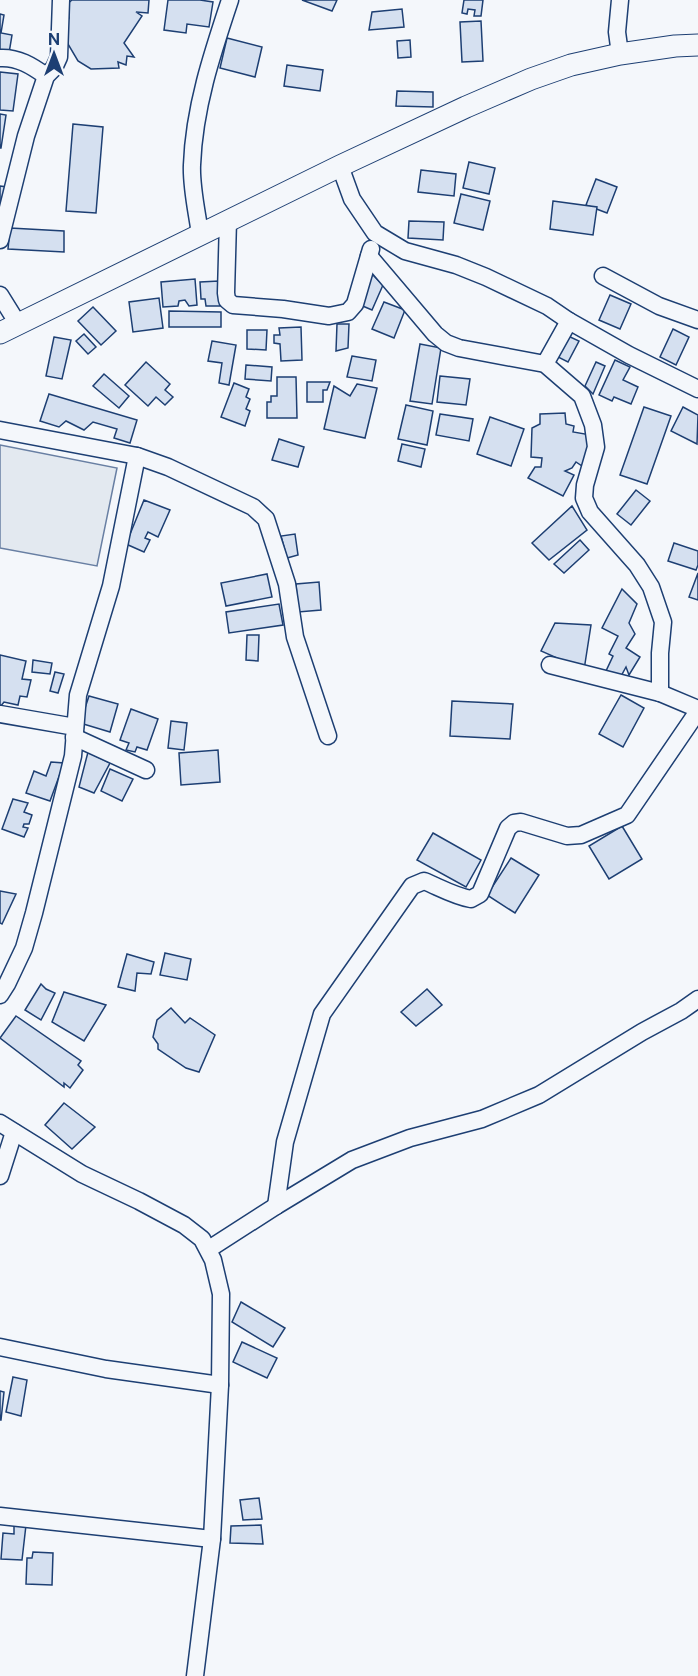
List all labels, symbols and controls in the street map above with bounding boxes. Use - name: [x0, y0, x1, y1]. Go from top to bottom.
- north arrow: [24, 24, 84, 84]
- text: N: [48, 30, 60, 49]

